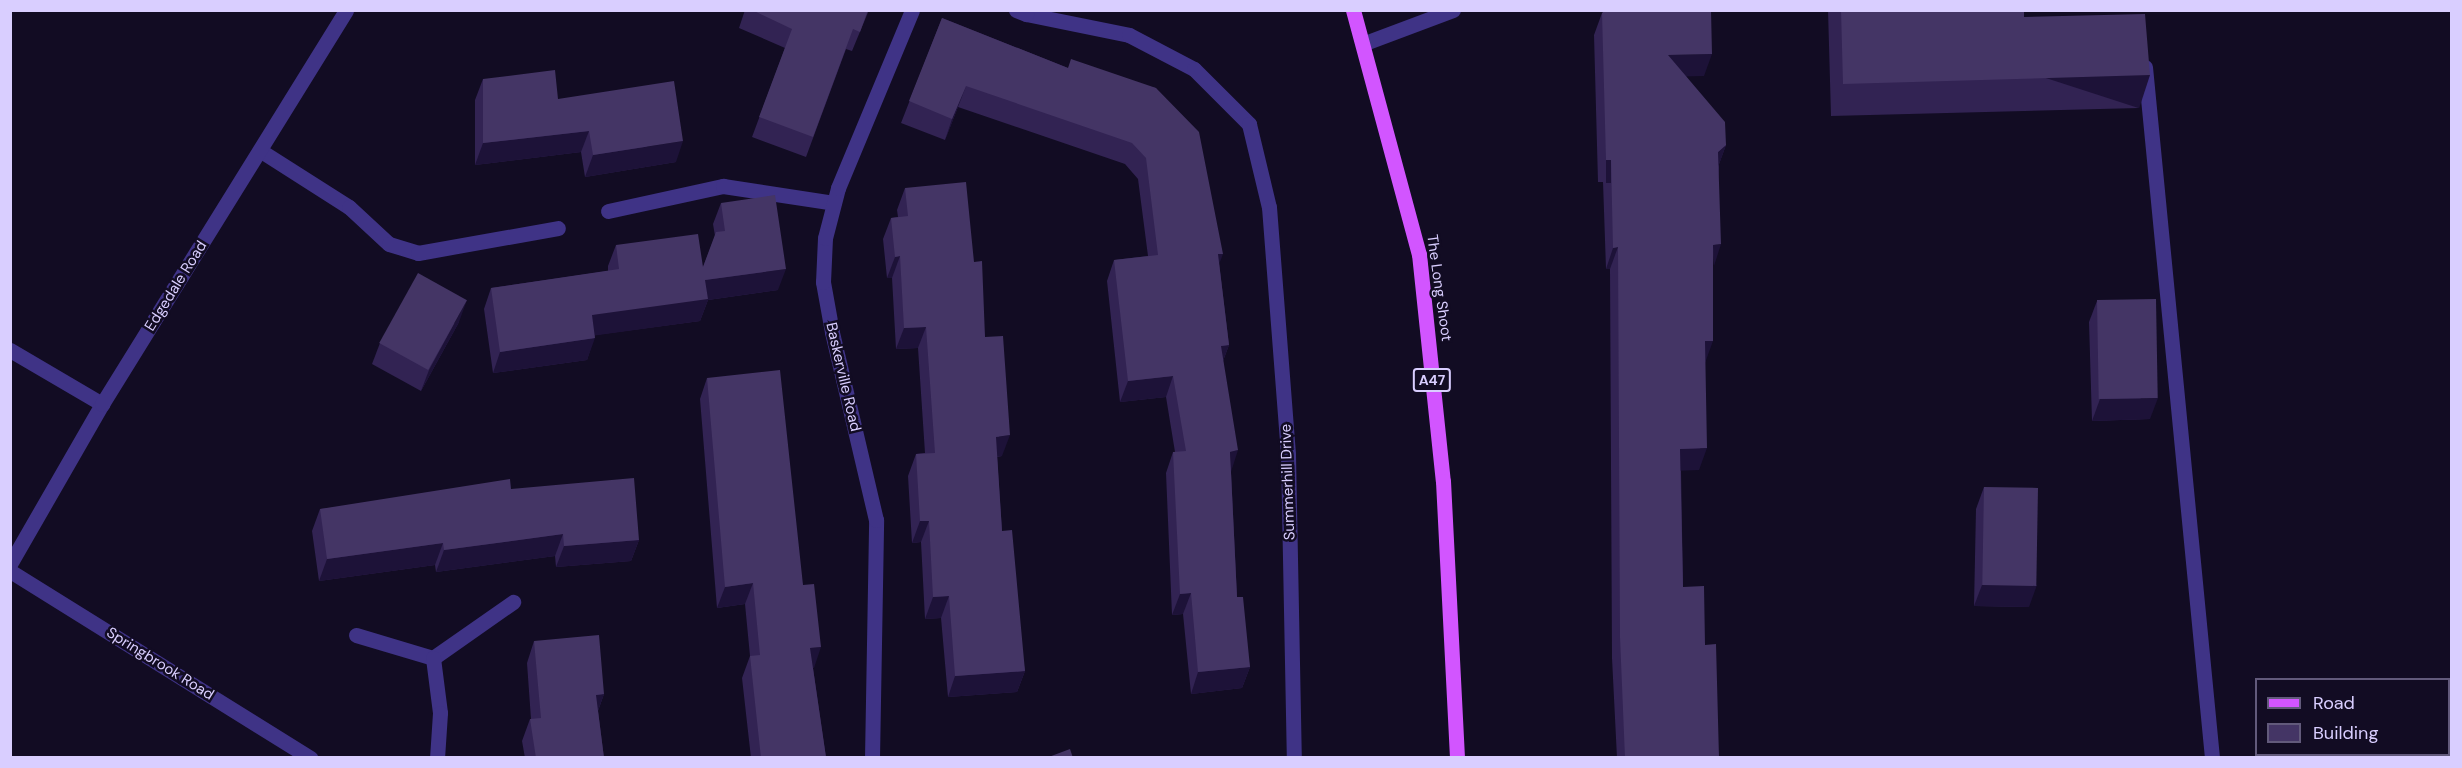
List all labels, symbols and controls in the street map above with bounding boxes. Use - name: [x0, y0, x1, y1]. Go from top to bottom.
- street label: The Long Shoot: [1423, 233, 1455, 343]
- street label: Edgedale Road: [141, 238, 211, 334]
- street label: Baskerville Road: [822, 321, 864, 433]
- road number: A47: [1412, 369, 1452, 391]
- street label: Summerhill Drive: [1277, 423, 1299, 541]
- street label: Springbrook Road: [103, 624, 217, 704]
- legend: [2255, 678, 2450, 756]
- text: Road: [2313, 691, 2355, 715]
- text: Building: [2313, 721, 2378, 745]

